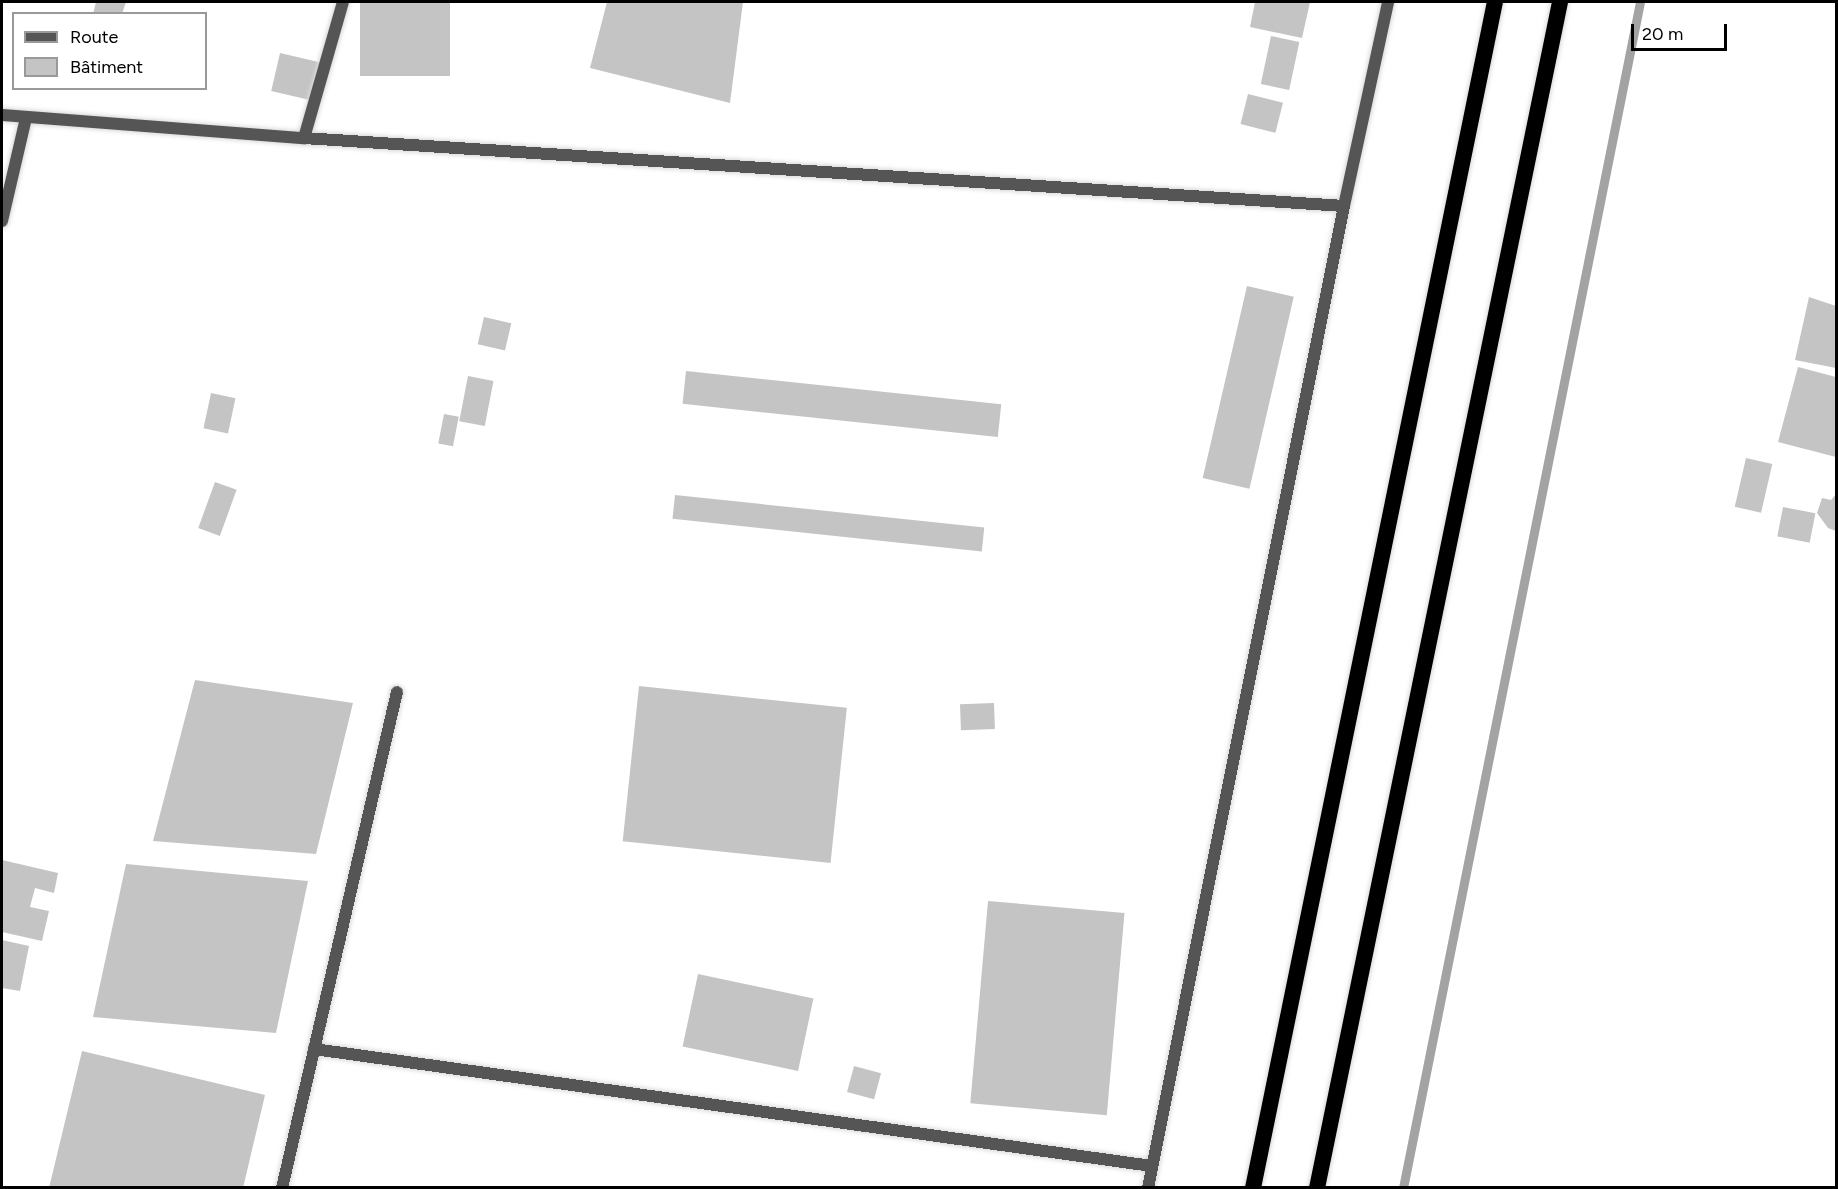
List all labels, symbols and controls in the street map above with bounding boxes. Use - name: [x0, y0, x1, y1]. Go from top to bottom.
- legend: [12, 12, 207, 90]
- scale bar: [1634, 12, 1730, 50]
- text: 20 m: [1642, 23, 1683, 45]
- text: Route: [70, 26, 118, 48]
- text: Bâtiment: [70, 56, 143, 78]

